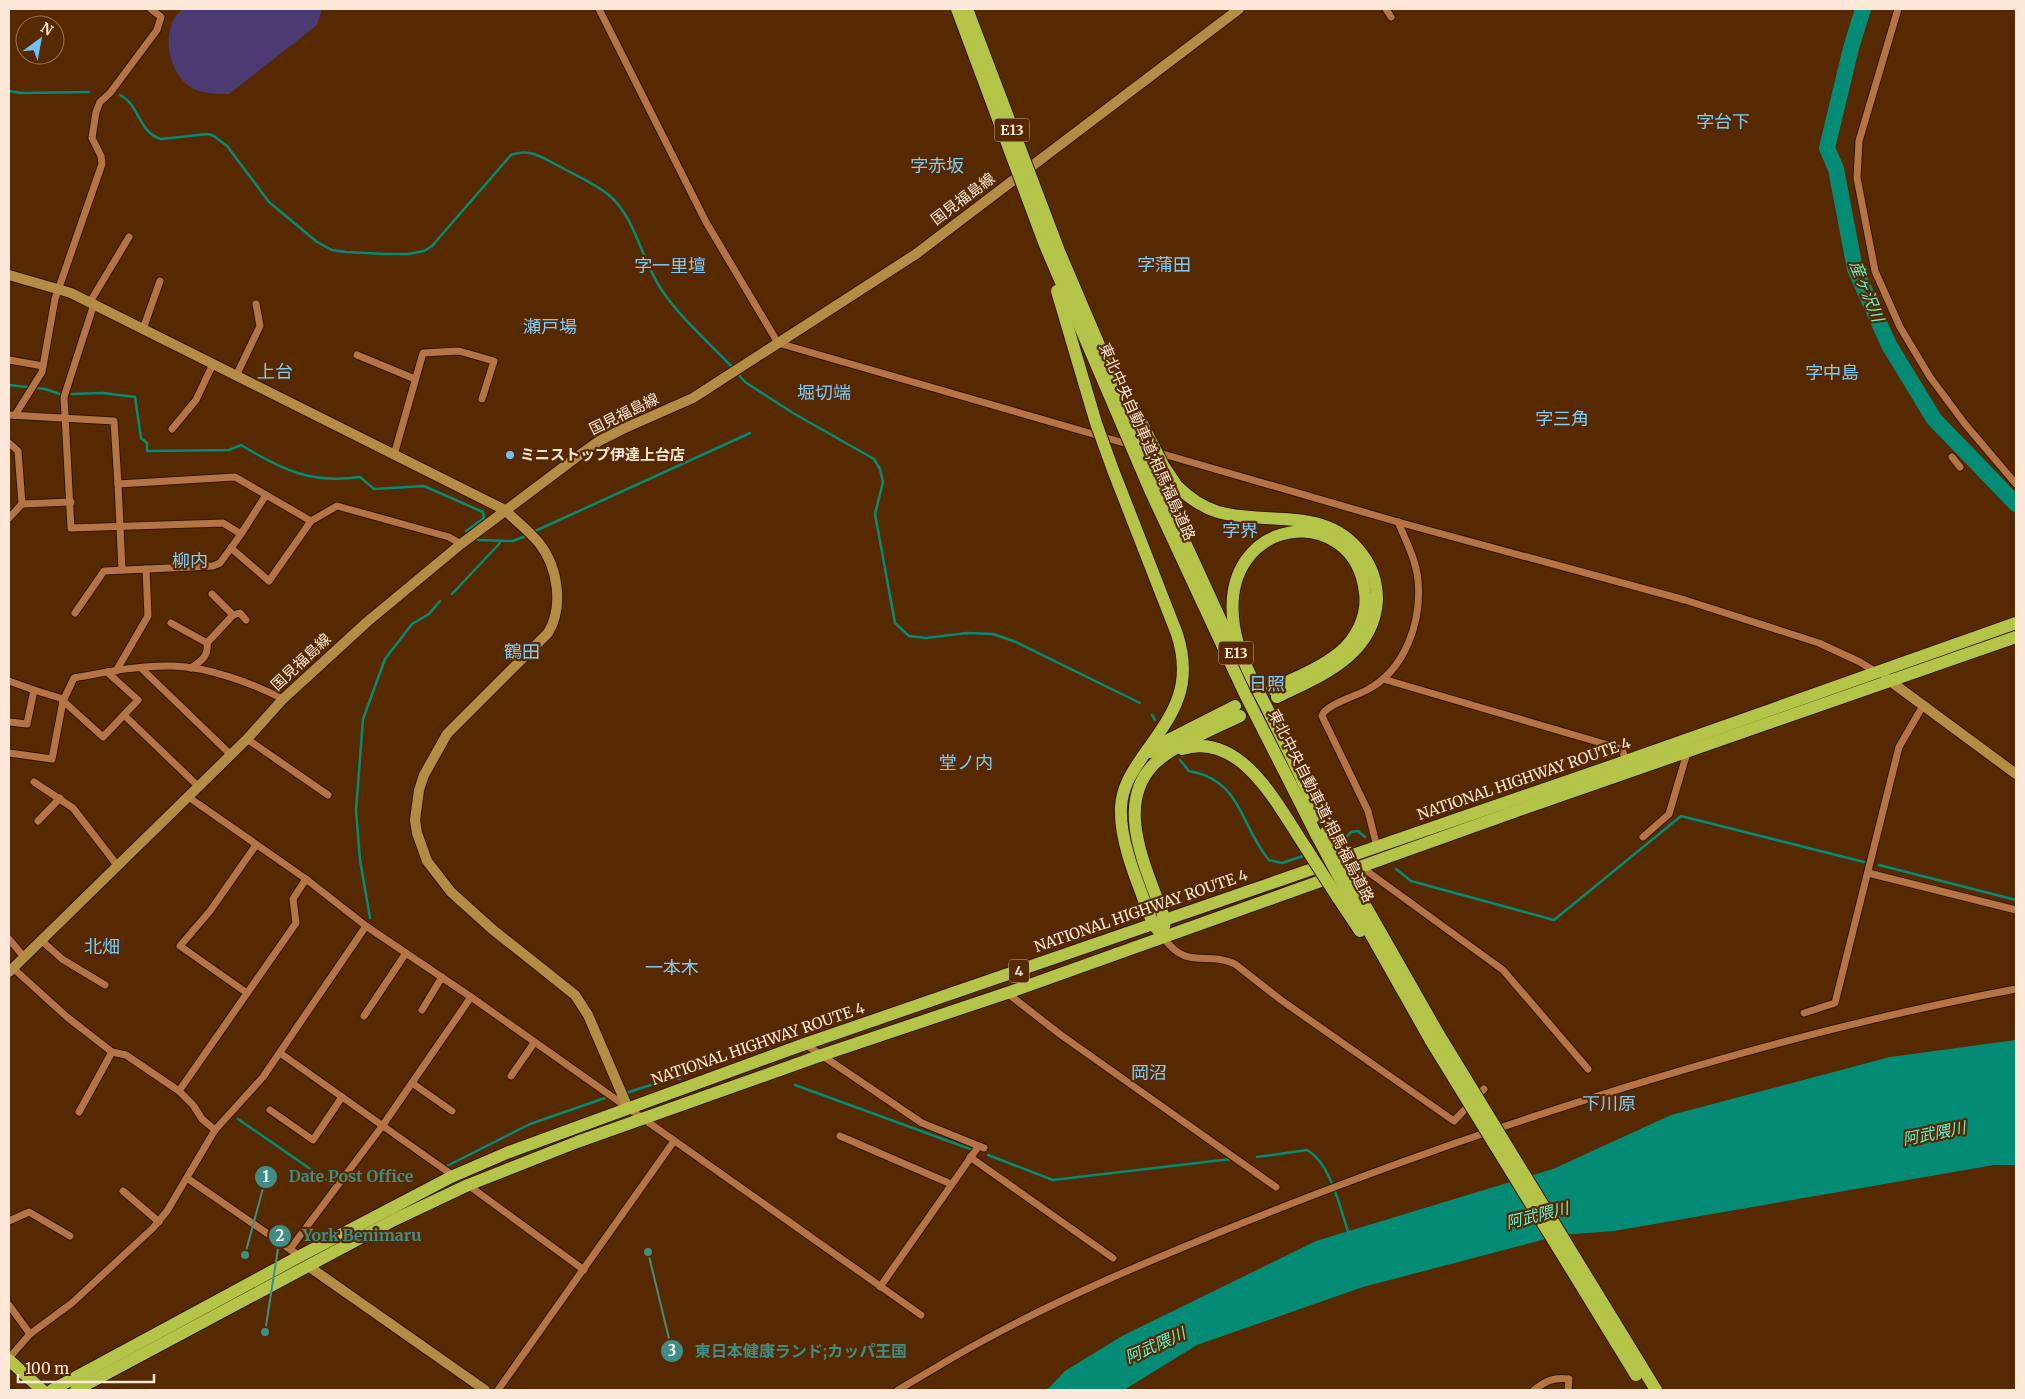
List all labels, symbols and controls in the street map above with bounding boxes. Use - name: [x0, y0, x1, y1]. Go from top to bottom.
- north arrow: [15, 15, 65, 65]
- text: N: [37, 18, 56, 40]
- district label: 字台下: [1696, 110, 1750, 133]
- road number: E13: [994, 118, 1030, 142]
- district label: 字赤坂: [910, 154, 964, 177]
- street label: 国見福島線: [927, 168, 998, 229]
- district label: 字蒲田: [1137, 253, 1191, 276]
- district label: 字一里壇: [634, 254, 706, 277]
- water label: 産ヶ沢川: [1846, 258, 1889, 326]
- district label: 瀬戸場: [523, 315, 577, 338]
- street label: 東北中央自動車道;相馬福島道路: [1095, 340, 1200, 543]
- district label: 上台: [257, 360, 293, 383]
- district label: 字中島: [1805, 361, 1859, 384]
- district label: 堀切端: [797, 381, 851, 404]
- street label: 国見福島線: [586, 389, 662, 439]
- district label: 字三角: [1535, 407, 1589, 430]
- place label: ミニストップ伊達上台店: [520, 445, 685, 464]
- marker: ミニストップ伊達上台店: [504, 449, 516, 461]
- district label: 字界: [1222, 519, 1258, 542]
- district label: 柳内: [172, 549, 208, 572]
- street label: 国見福島線: [267, 629, 335, 694]
- district label: 鶴田: [504, 640, 540, 663]
- road number: E13: [1218, 641, 1254, 664]
- district label: 日照: [1249, 672, 1285, 695]
- street label: 東北中央自動車道;相馬福島道路: [1264, 706, 1378, 905]
- street label: NATIONAL HIGHWAY ROUTE 4: [1415, 733, 1633, 824]
- district label: 堂ノ内: [939, 751, 993, 774]
- street label: NATIONAL HIGHWAY ROUTE 4: [1032, 865, 1250, 956]
- district label: 北畑: [84, 935, 120, 958]
- district label: 一本木: [645, 956, 699, 979]
- road number: 4: [1009, 959, 1029, 982]
- street label: NATIONAL HIGHWAY ROUTE 4: [649, 998, 867, 1089]
- district label: 岡沼: [1131, 1061, 1167, 1084]
- district label: 下川原: [1582, 1092, 1636, 1115]
- water label: 阿武隈川: [1901, 1117, 1969, 1149]
- callout: Date Post Office: [253, 1161, 423, 1192]
- text: Date Post Office: [289, 1166, 414, 1186]
- text: 1: [263, 1167, 270, 1186]
- water label: 阿武隈川: [1504, 1197, 1572, 1232]
- callout: York Benimaru: [268, 1220, 432, 1251]
- text: York Benimaru: [301, 1225, 422, 1245]
- text: 2: [276, 1226, 285, 1245]
- water label: 阿武隈川: [1122, 1322, 1190, 1367]
- callout: 東日本健康ランド;カッパ王国: [660, 1336, 917, 1367]
- text: 3: [668, 1341, 676, 1360]
- text: 東日本健康ランド;カッパ王国: [695, 1341, 907, 1361]
- scale bar: [18, 1352, 154, 1384]
- text: 100 m: [25, 1359, 69, 1378]

